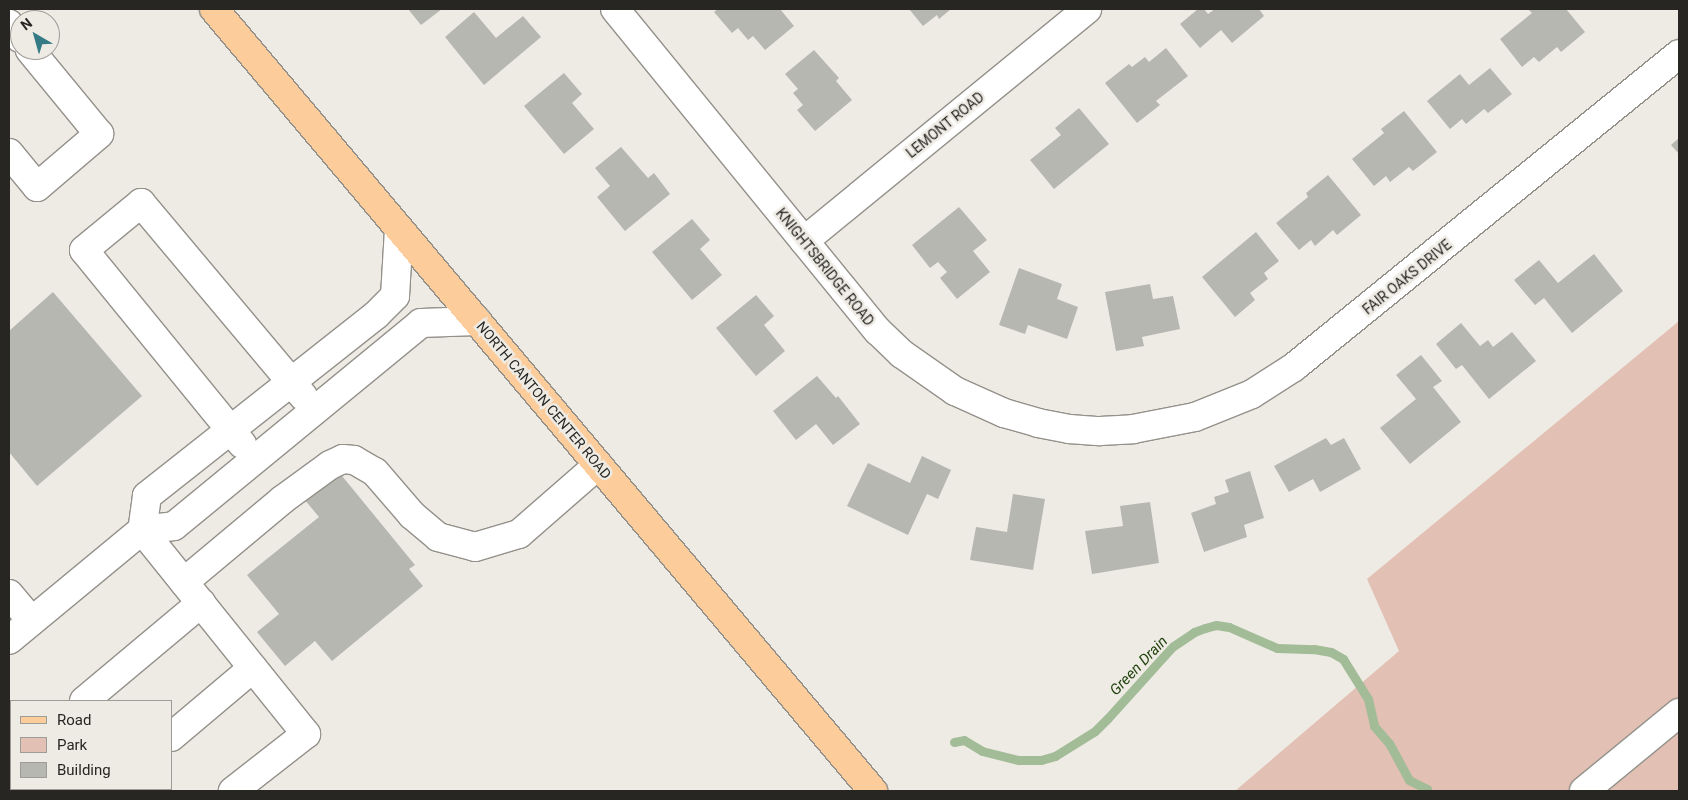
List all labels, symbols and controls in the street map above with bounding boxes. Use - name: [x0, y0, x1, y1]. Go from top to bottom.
- north arrow: [10, 10, 60, 60]
- text: N: [18, 15, 35, 33]
- street label: LEMONT ROAD: [903, 88, 987, 162]
- street label: KNIGHTSBRIDGE ROAD: [772, 205, 878, 329]
- street label: FAIR OAKS DRIVE: [1359, 236, 1455, 318]
- street label: NORTH CANTON CENTER ROAD: [473, 318, 615, 482]
- water label: Green Drain: [1106, 633, 1172, 699]
- legend: [10, 700, 172, 790]
- text: Road: [57, 711, 91, 729]
- text: Park: [57, 736, 87, 754]
- text: Building: [57, 761, 111, 779]

